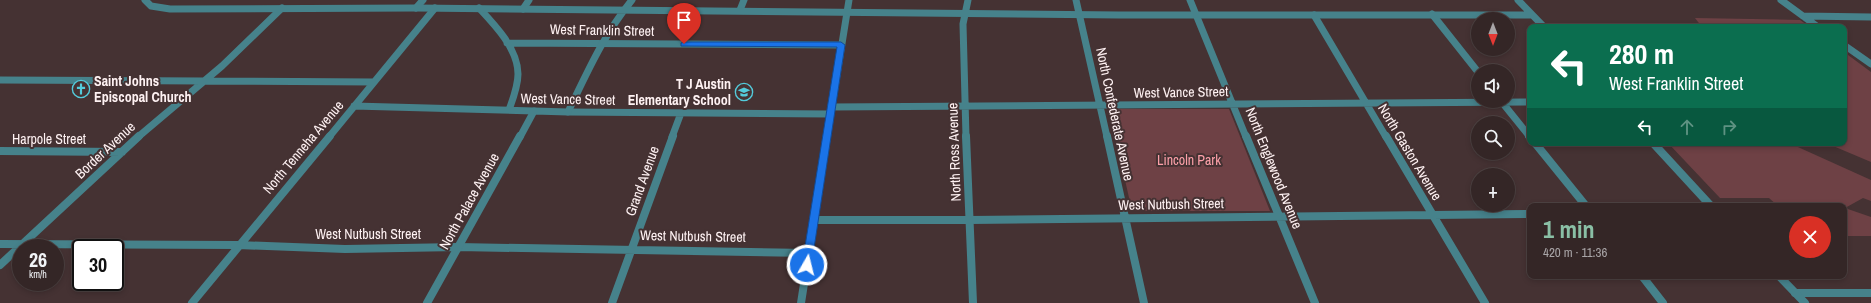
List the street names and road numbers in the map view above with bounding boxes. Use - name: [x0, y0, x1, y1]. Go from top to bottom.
- street label: West Franklin Street: [550, 20, 654, 40]
- street label: North Confederate Avenue: [1092, 46, 1138, 182]
- street label: West Vance Street: [1134, 82, 1228, 102]
- street label: West Vance Street: [521, 89, 615, 109]
- street label: North Tenneha Avenue: [259, 97, 347, 197]
- street label: North Gaston Avenue: [1374, 100, 1446, 204]
- street label: North Ross Avenue: [943, 102, 965, 202]
- street label: North Englewood Avenue: [1241, 105, 1307, 231]
- street label: Border Avenue: [71, 118, 139, 182]
- street label: Harpole Street: [12, 130, 86, 148]
- street label: Grand Avenue: [621, 144, 663, 218]
- street label: North Palace Avenue: [435, 150, 503, 252]
- street label: West Nutbush Street: [1118, 194, 1224, 214]
- street label: West Nutbush Street: [315, 225, 421, 243]
- street label: West Nutbush Street: [640, 226, 746, 246]

